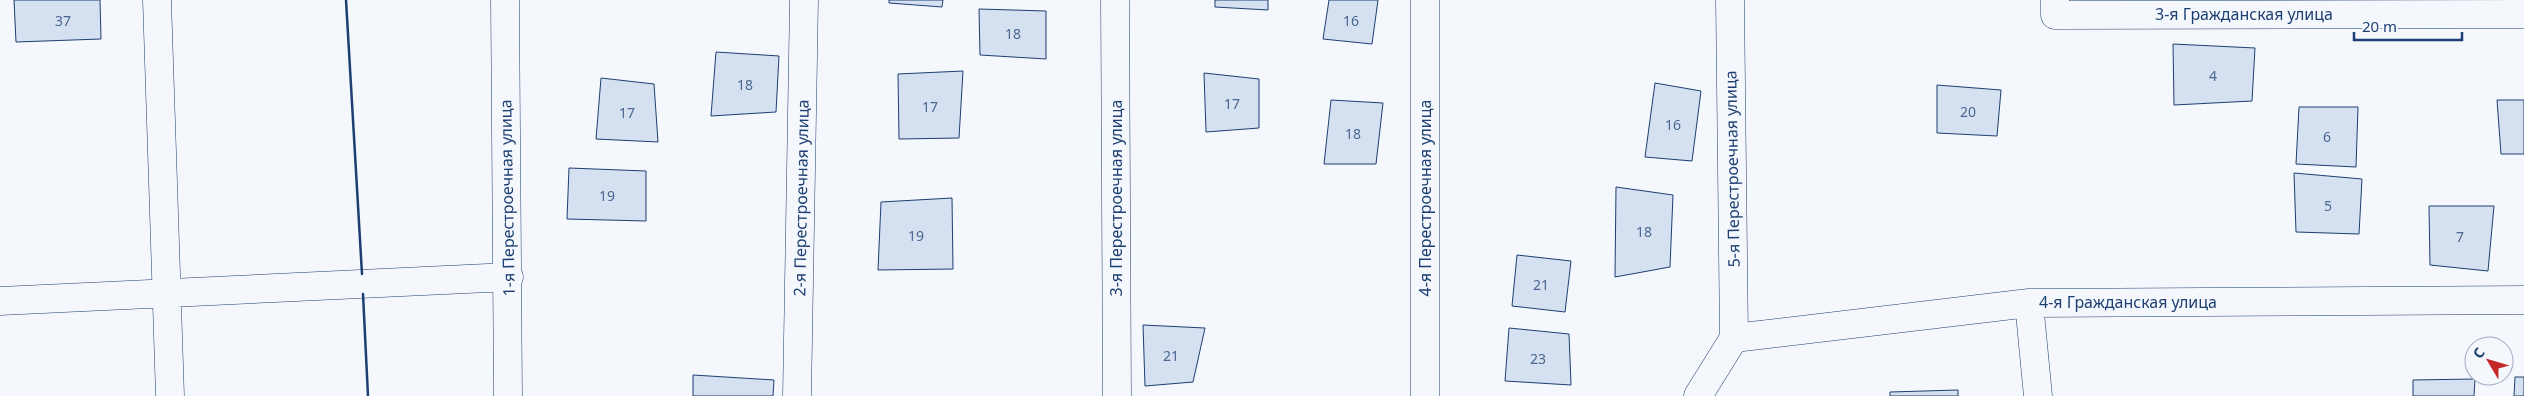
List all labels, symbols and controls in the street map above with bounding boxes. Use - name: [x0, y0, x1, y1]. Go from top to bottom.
- street label: 3-я Гражданская улица: [2155, 3, 2333, 25]
- scale bar: [2354, 10, 2462, 42]
- house number: 37: [55, 11, 71, 30]
- house number: 16: [1343, 11, 1359, 30]
- text: 20 m: [2362, 16, 2397, 36]
- house number: 18: [1005, 24, 1021, 43]
- house number: 4: [2209, 66, 2217, 85]
- street label: 5-я Перестроечная улица: [1719, 70, 1745, 268]
- house number: 18: [737, 75, 753, 94]
- house number: 17: [1224, 94, 1240, 113]
- house number: 17: [922, 97, 938, 116]
- street label: 1-я Перестроечная улица: [494, 99, 520, 297]
- street label: 2-я Перестроечная улица: [788, 99, 814, 297]
- street label: 3-я Перестроечная улица: [1105, 100, 1127, 296]
- street label: 4-я Перестроечная улица: [1414, 100, 1436, 296]
- house number: 20: [1960, 102, 1976, 121]
- house number: 17: [619, 103, 635, 122]
- house number: 16: [1665, 115, 1681, 134]
- house number: 18: [1345, 124, 1361, 143]
- house number: 6: [2323, 127, 2331, 146]
- house number: 19: [599, 186, 615, 205]
- house number: 5: [2324, 196, 2332, 215]
- house number: 18: [1636, 222, 1652, 241]
- house number: 19: [908, 226, 924, 245]
- house number: 7: [2456, 227, 2464, 246]
- house number: 21: [1533, 275, 1549, 294]
- street label: 4-я Гражданская улица: [2039, 291, 2217, 313]
- north arrow: [2464, 336, 2514, 386]
- text: С: [2468, 343, 2489, 362]
- house number: 21: [1163, 346, 1179, 365]
- house number: 23: [1530, 349, 1546, 368]

